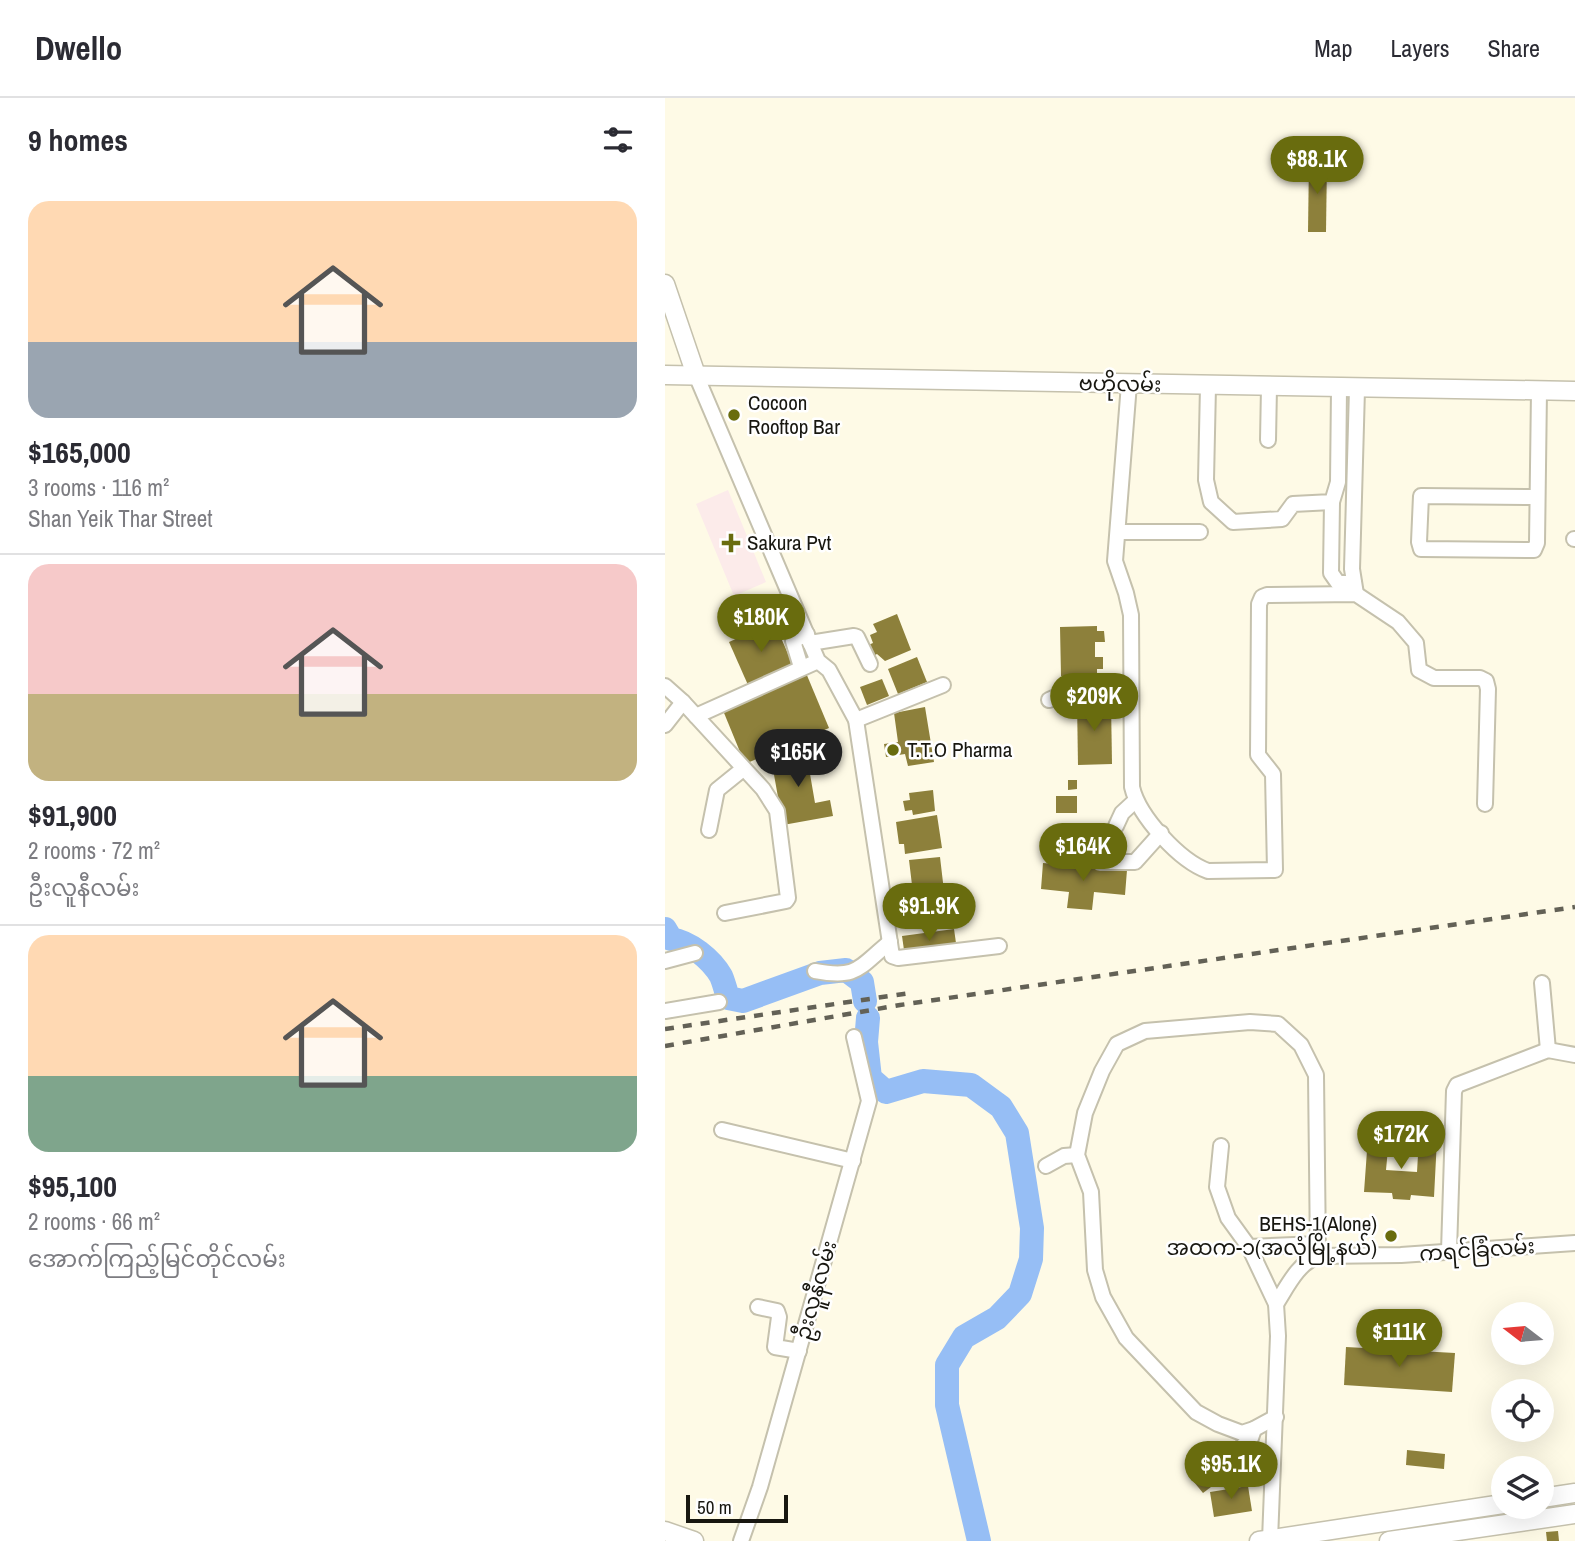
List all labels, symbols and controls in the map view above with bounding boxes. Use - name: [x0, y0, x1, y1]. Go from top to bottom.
- text: Dwello: [35, 26, 122, 70]
- text: Map: [1314, 32, 1352, 64]
- text: Layers: [1390, 32, 1449, 64]
- text: Share: [1487, 32, 1540, 64]
- text: 9 homes: [28, 120, 128, 160]
- icon: filters: [599, 121, 637, 159]
- pin: $88.1K: [1260, 136, 1374, 196]
- text: $88.1K: [1287, 143, 1347, 174]
- icon: home: [270, 247, 396, 373]
- street label: ဗဟိုလမ်း: [1078, 367, 1162, 402]
- place label: Cocoon Rooftop Bar: [748, 388, 840, 441]
- marker: Cocoon Rooftop Bar: [726, 407, 742, 423]
- text: $165,000: [28, 432, 131, 472]
- text: 3 rooms · 116 m²: [28, 472, 169, 503]
- text: Shan Yeik Thar Street: [28, 503, 212, 534]
- place label: Sakura Pvt: [747, 528, 831, 557]
- marker: Sakura Pvt: [721, 533, 741, 553]
- pin: $180K: [712, 594, 810, 654]
- text: $180K: [733, 601, 789, 632]
- icon: home: [270, 609, 396, 735]
- pin: $209K: [1045, 674, 1143, 733]
- text: $209K: [1066, 680, 1122, 711]
- pin: $165K: [749, 730, 847, 789]
- place label: T.T.O Pharma: [907, 735, 1013, 764]
- text: $165K: [770, 736, 826, 767]
- marker: T.T.O Pharma: [885, 742, 901, 758]
- text: $91,900: [28, 795, 117, 835]
- pin: $164K: [1034, 824, 1132, 883]
- text: $164K: [1055, 830, 1111, 861]
- text: 2 rooms · 72 m²: [28, 835, 160, 866]
- text: ဦးလူနီလမ်း: [28, 872, 140, 903]
- pin: $91.9K: [872, 884, 986, 943]
- text: $91.9K: [899, 890, 959, 921]
- icon: home: [270, 980, 396, 1106]
- pin: $172K: [1352, 1112, 1450, 1171]
- text: $172K: [1373, 1118, 1429, 1149]
- text: $95,100: [28, 1166, 117, 1206]
- text: 2 rooms · 66 m²: [28, 1206, 160, 1237]
- place label: BEHS-1(Alone) အထက-၁(အလုံမြို့နယ်): [1167, 1209, 1377, 1265]
- marker: BEHS-1(Alone) အထက-၁(အလုံမြို့နယ်): [1383, 1228, 1399, 1244]
- street label: ကရင်ခြံလမ်း: [1418, 1230, 1536, 1271]
- street label: ဦးလူနီလမ်း: [787, 1237, 846, 1344]
- text: အောက်ကြည့်မြင်တိုင်လမ်း: [28, 1243, 286, 1274]
- north arrow: [1491, 1302, 1554, 1365]
- map controls: [1491, 1302, 1554, 1519]
- pin: $111K: [1350, 1310, 1448, 1369]
- text: $111K: [1372, 1316, 1426, 1347]
- button: locate: [1491, 1379, 1554, 1442]
- pin: $95.1K: [1174, 1442, 1288, 1501]
- text: $95.1K: [1201, 1448, 1261, 1479]
- button: layers: [1491, 1456, 1554, 1519]
- scale bar: [686, 1492, 787, 1524]
- text: 50 m: [697, 1494, 732, 1520]

